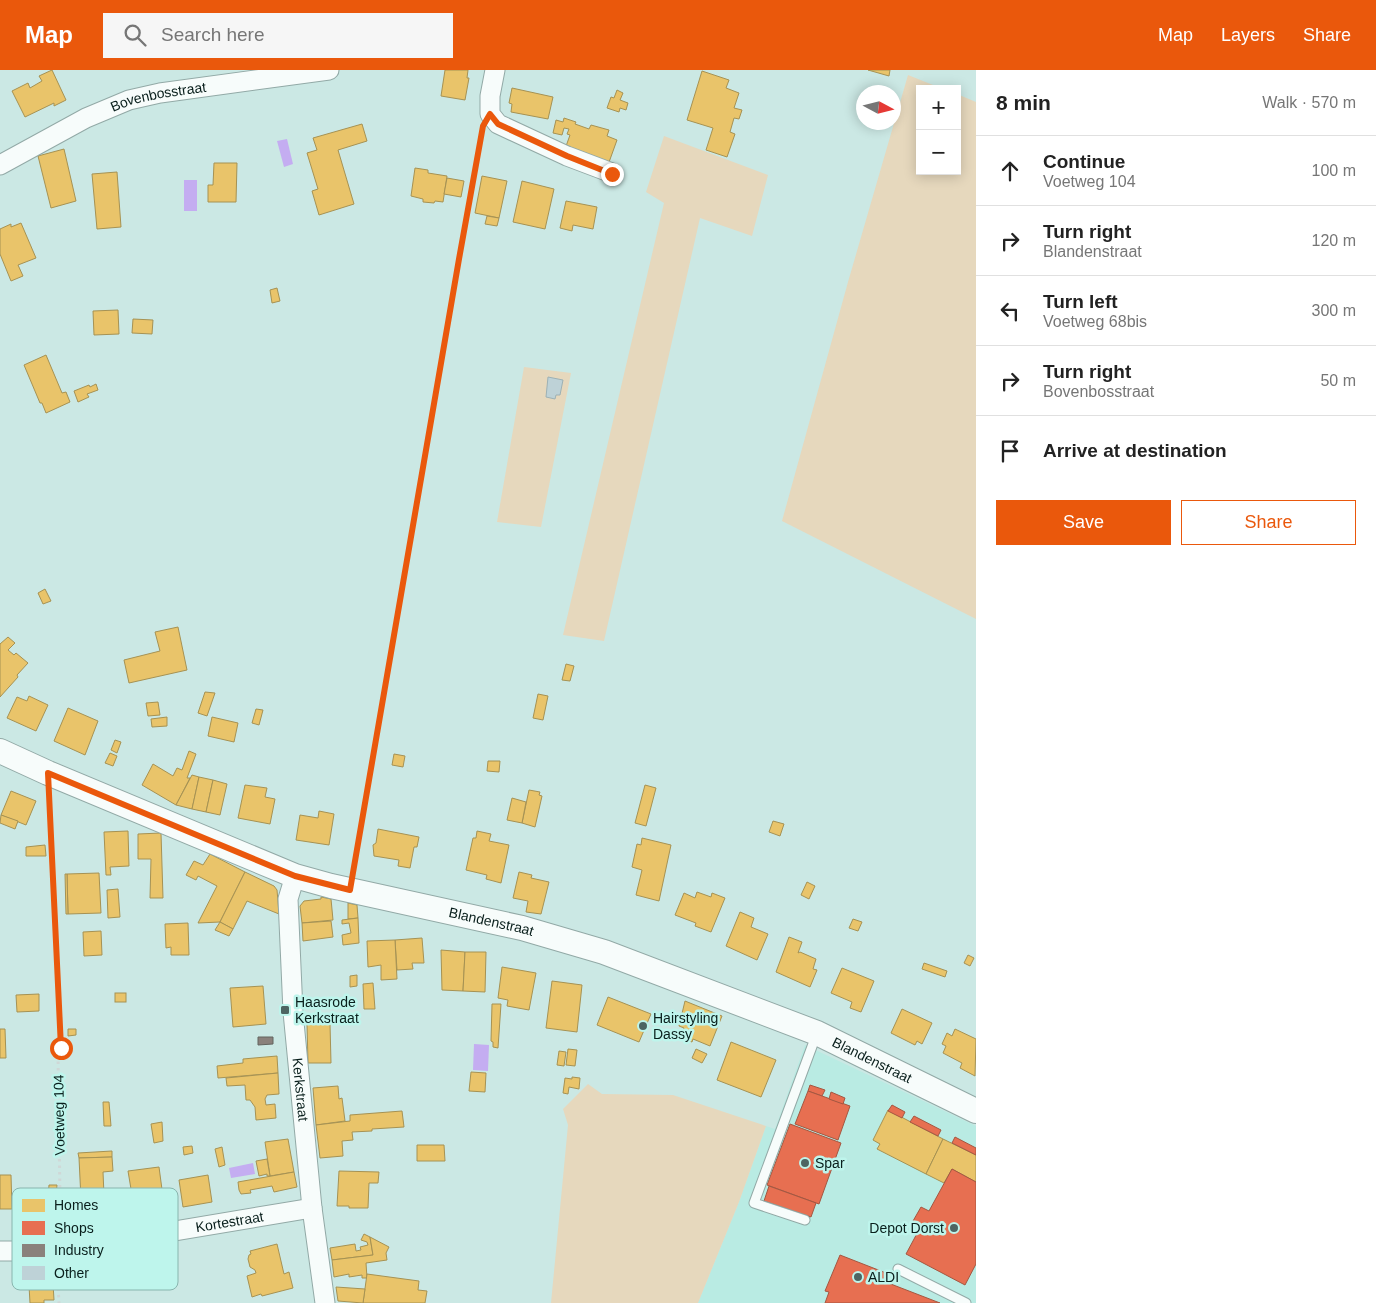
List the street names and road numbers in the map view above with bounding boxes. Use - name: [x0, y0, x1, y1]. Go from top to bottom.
- street label: Bovenbosstraat: [108, 79, 207, 115]
- street label: Blandenstraat: [447, 904, 536, 939]
- street label: Blandenstraat: [830, 1034, 915, 1086]
- street label: Kerkstraat: [289, 1057, 312, 1122]
- street label: Voetweg 104: [50, 1074, 68, 1156]
- street label: Kortestraat: [194, 1208, 265, 1235]

